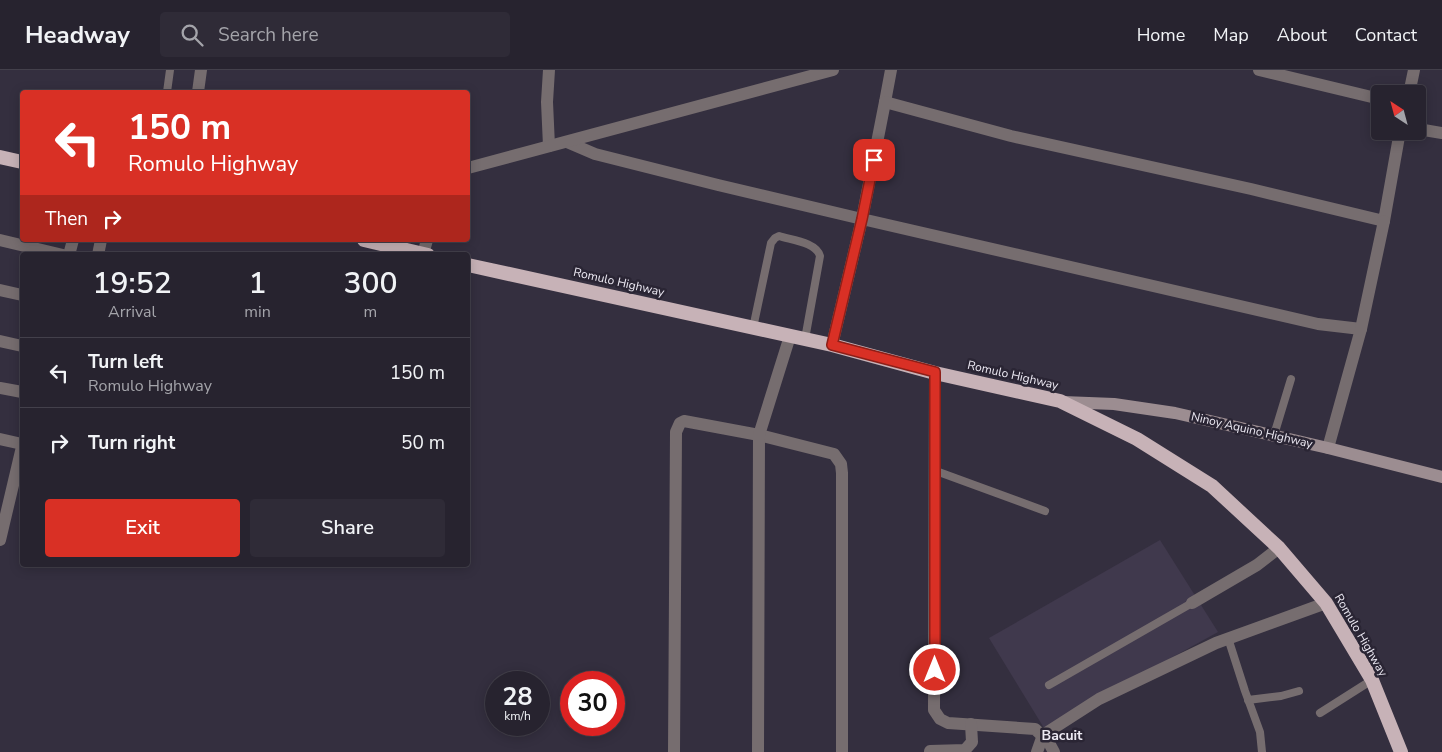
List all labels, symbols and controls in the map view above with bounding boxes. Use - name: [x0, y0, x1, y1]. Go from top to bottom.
- search box: [160, 12, 510, 57]
- text: Headway: [25, 19, 130, 51]
- icon: search: [178, 21, 206, 49]
- text: Search here: [218, 22, 319, 48]
- text: Home: [1137, 23, 1185, 47]
- text: Map: [1213, 23, 1249, 47]
- text: About: [1277, 23, 1327, 47]
- text: Contact: [1355, 23, 1417, 47]
- north arrow: [1371, 85, 1426, 140]
- map controls: [1371, 85, 1426, 140]
- text: 150 m: [128, 104, 231, 151]
- icon: left: [45, 110, 110, 175]
- pin: [853, 139, 895, 181]
- icon: arrive: [860, 146, 888, 174]
- text: Romulo Highway: [128, 149, 298, 179]
- icon: right: [98, 205, 126, 233]
- text: Then: [45, 206, 88, 232]
- text: 19:52: [93, 263, 172, 304]
- text: 1: [249, 263, 267, 304]
- text: 300: [343, 263, 397, 304]
- street label: Romulo Highway: [572, 264, 667, 300]
- text: Arrival: [108, 301, 156, 323]
- text: min: [244, 301, 271, 323]
- text: m: [364, 301, 377, 323]
- text: Turn left: [88, 349, 163, 375]
- street label: Romulo Highway: [966, 357, 1061, 393]
- icon: left: [45, 359, 73, 387]
- text: 150 m: [390, 360, 445, 386]
- text: Romulo Highway: [88, 375, 212, 397]
- street label: Ninoy Aquino Highway: [1190, 408, 1315, 452]
- icon: right: [45, 429, 73, 457]
- text: Turn right: [88, 430, 175, 456]
- text: 50 m: [401, 430, 445, 456]
- button: Exit: [45, 499, 240, 557]
- button: Share: [250, 499, 445, 557]
- street label: Romulo Highway: [1331, 591, 1392, 680]
- position arrow: [908, 643, 960, 695]
- speed limit sign: 30: [560, 671, 625, 736]
- text: 28: [502, 680, 533, 714]
- text: km/h: [504, 708, 531, 724]
- district label: Bacuit: [1042, 726, 1083, 745]

